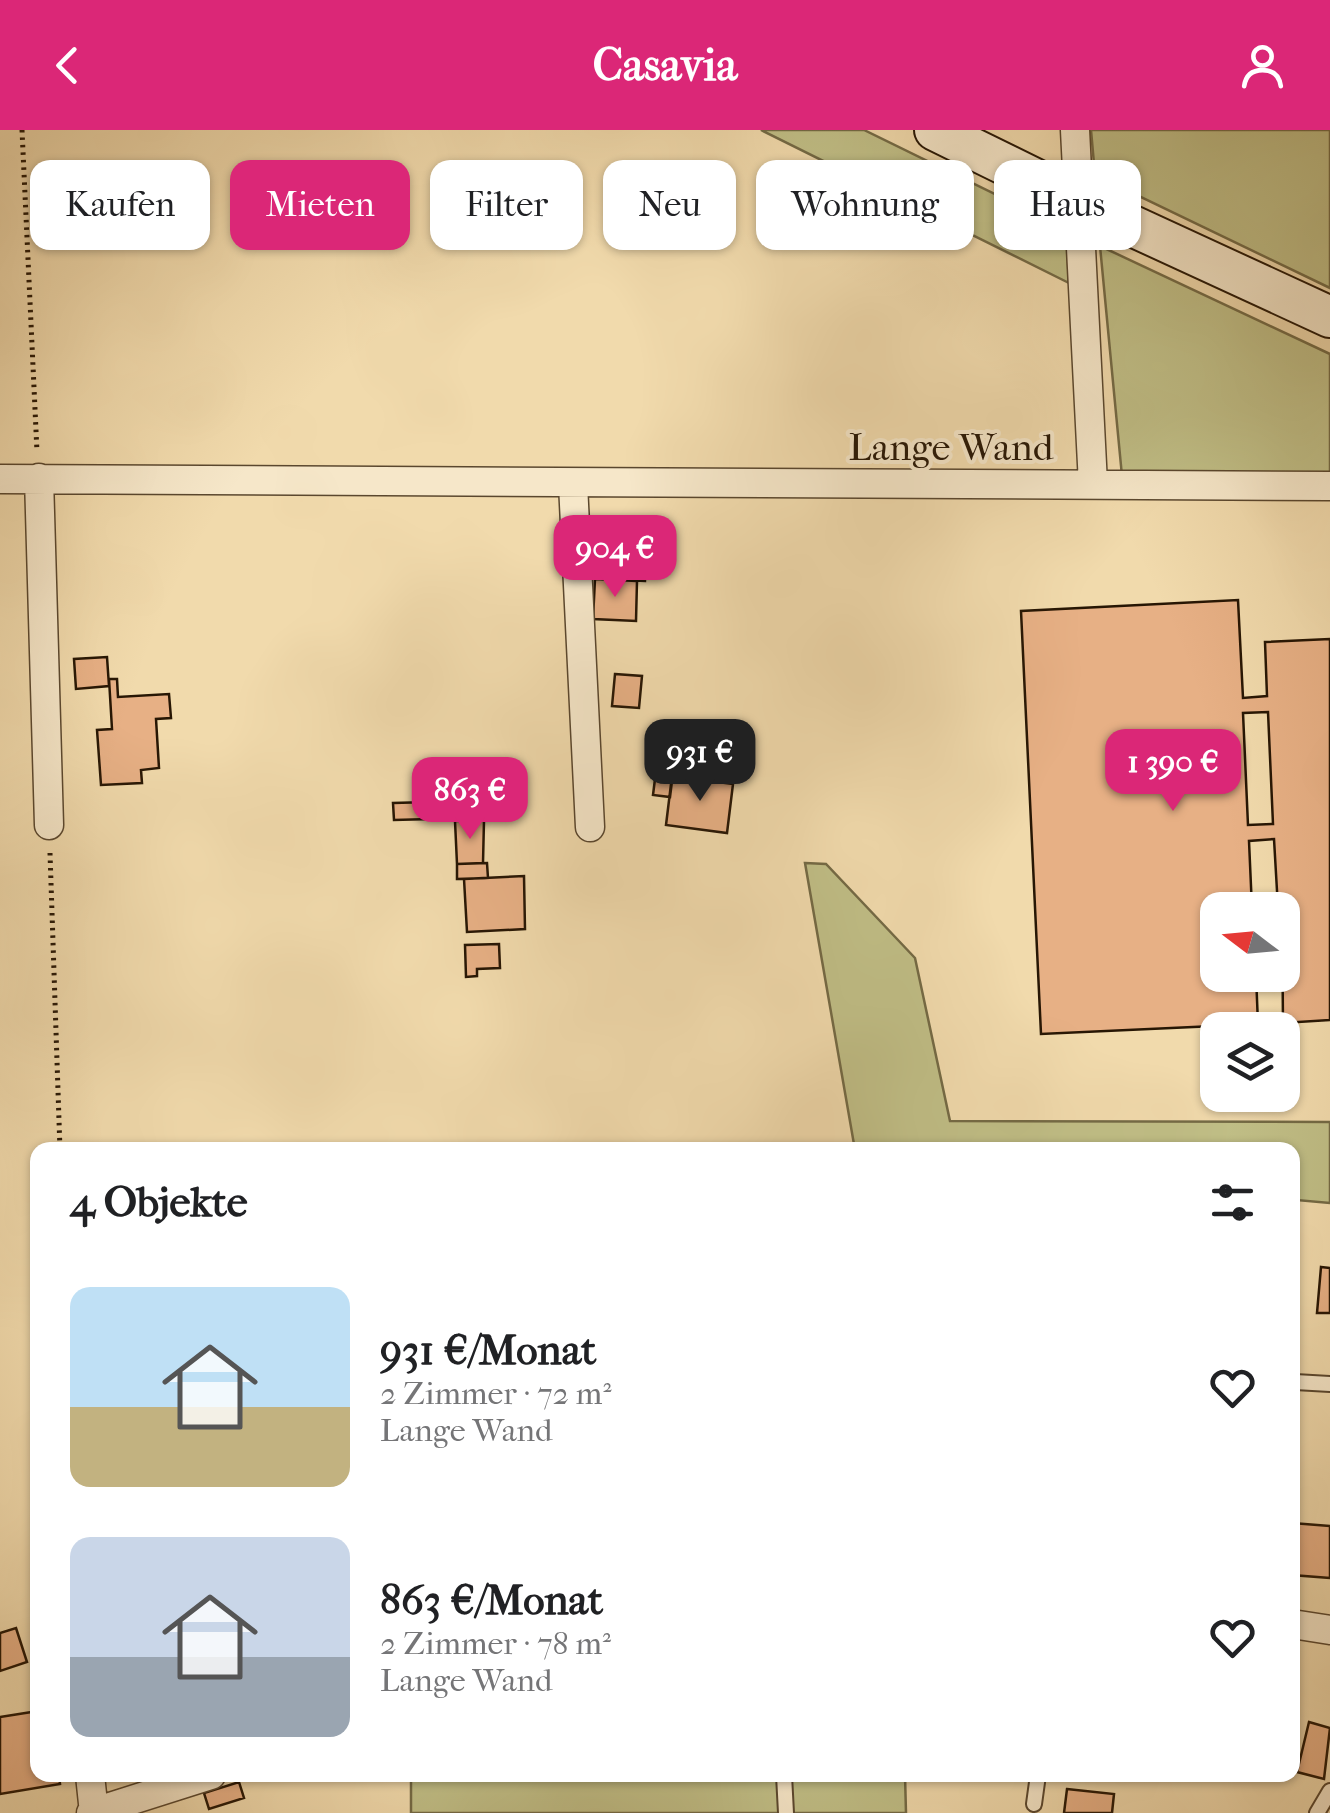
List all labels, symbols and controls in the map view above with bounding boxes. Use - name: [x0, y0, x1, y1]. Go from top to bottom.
- icon: back: [40, 38, 95, 93]
- icon: person: [1235, 38, 1290, 93]
- text: Casavia: [593, 39, 737, 92]
- chip: Kaufen: [30, 160, 210, 250]
- chip: Mieten: [230, 160, 410, 250]
- chip: Filter: [430, 160, 583, 250]
- chip: Neu: [603, 160, 736, 250]
- chip: Wohnung: [756, 160, 974, 250]
- chip: Haus: [994, 160, 1141, 250]
- street label: Lange Wand: [849, 425, 1054, 470]
- pin: 904 €: [545, 515, 685, 600]
- text: 904 €: [576, 529, 654, 566]
- pin: 931 €: [630, 719, 770, 804]
- pin: 1 390 €: [1081, 729, 1265, 814]
- text: 931 €: [666, 733, 734, 770]
- text: 1 390 €: [1127, 743, 1219, 780]
- pin: 863 €: [400, 757, 540, 842]
- text: 863 €: [434, 771, 506, 808]
- north arrow: [1200, 892, 1300, 992]
- map controls: [1200, 892, 1300, 1112]
- button: layers: [1200, 1012, 1300, 1112]
- icon: filters: [1205, 1175, 1260, 1230]
- text: 4 Objekte: [70, 1178, 248, 1227]
- text: 931 €/Monat: [380, 1326, 596, 1375]
- icon: home: [150, 1327, 270, 1447]
- icon: heart: [1205, 1360, 1260, 1415]
- text: 2 Zimmer · 72 m²: [380, 1375, 611, 1412]
- text: Lange Wand: [380, 1412, 552, 1449]
- text: 863 €/Monat: [380, 1576, 603, 1625]
- icon: home: [150, 1577, 270, 1697]
- icon: heart: [1205, 1610, 1260, 1665]
- text: 2 Zimmer · 78 m²: [380, 1625, 611, 1662]
- text: Lange Wand: [380, 1662, 552, 1699]

